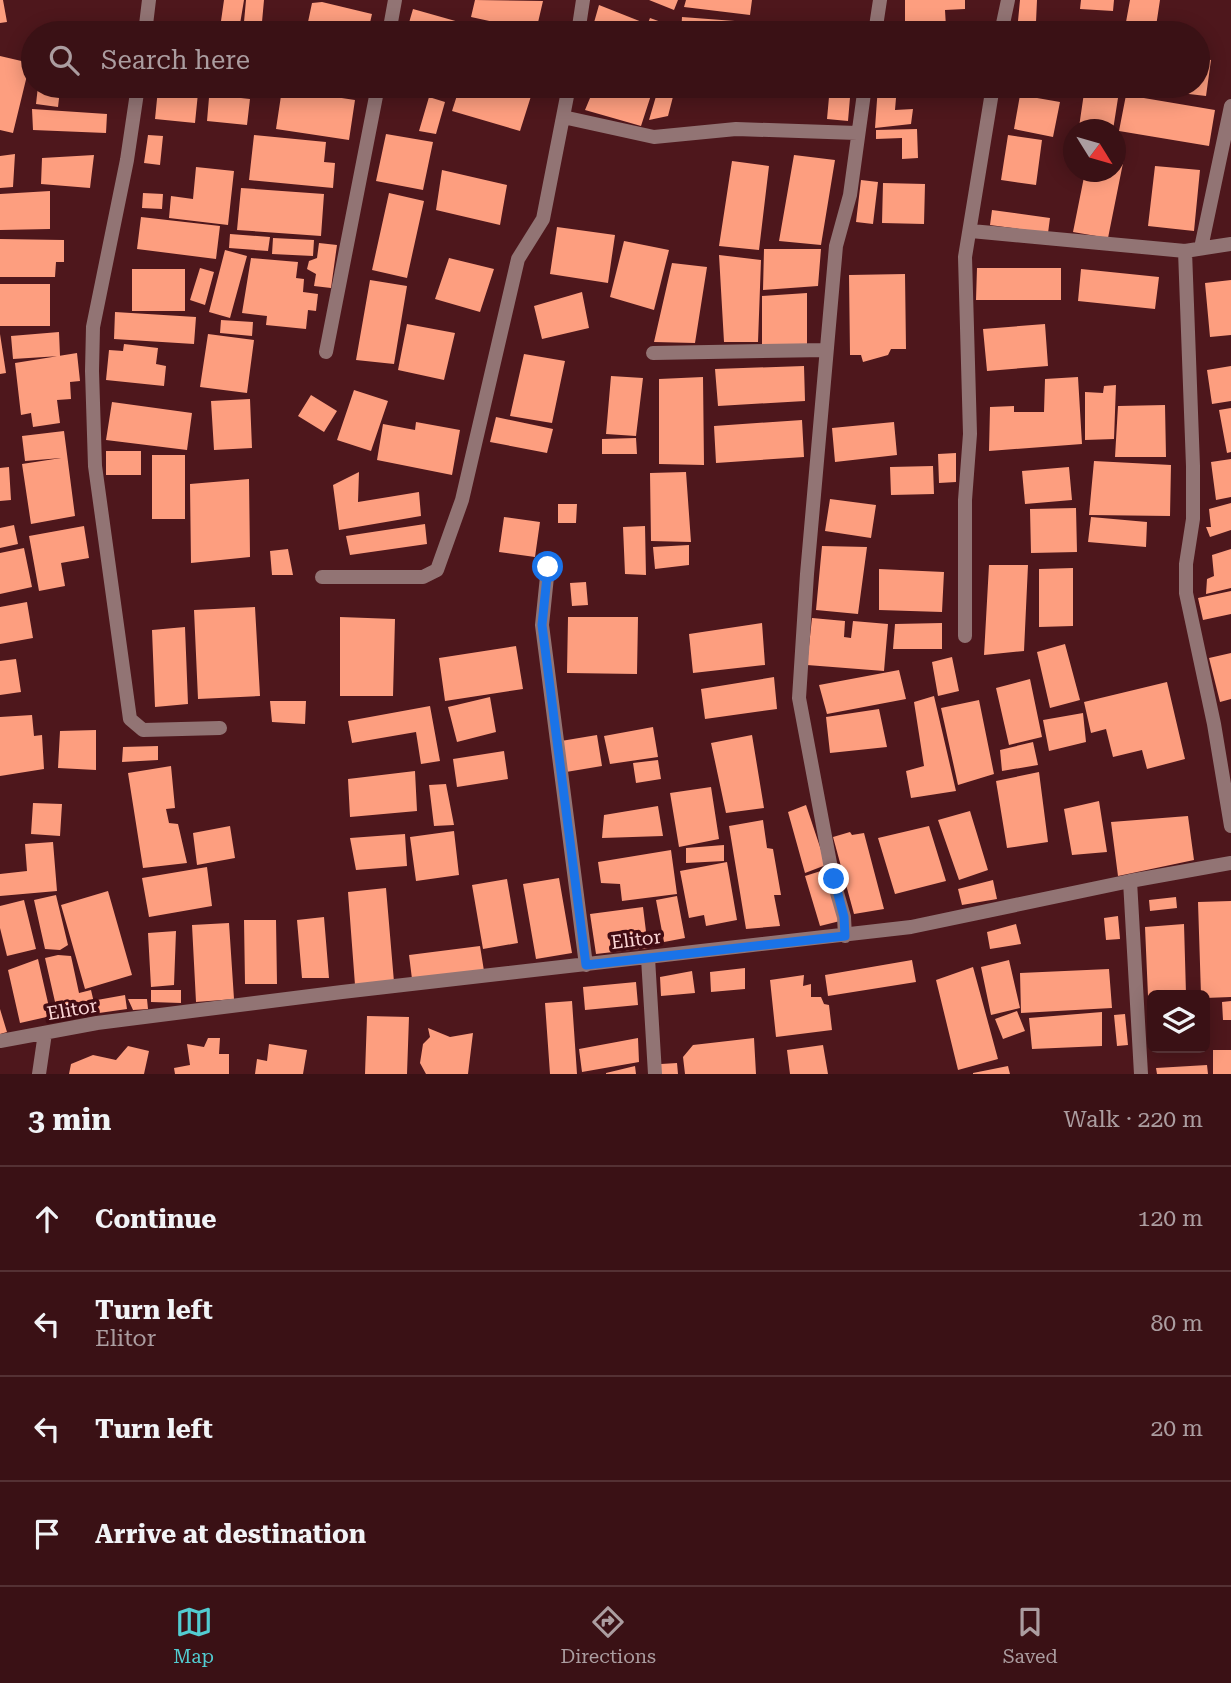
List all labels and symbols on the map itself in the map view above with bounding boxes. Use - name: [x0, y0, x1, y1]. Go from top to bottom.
- north arrow: [1063, 119, 1126, 182]
- route start: [532, 551, 563, 582]
- route end: [818, 863, 849, 894]
- street label: Elitor: [610, 925, 663, 954]
- street label: Elitor: [45, 994, 99, 1025]

